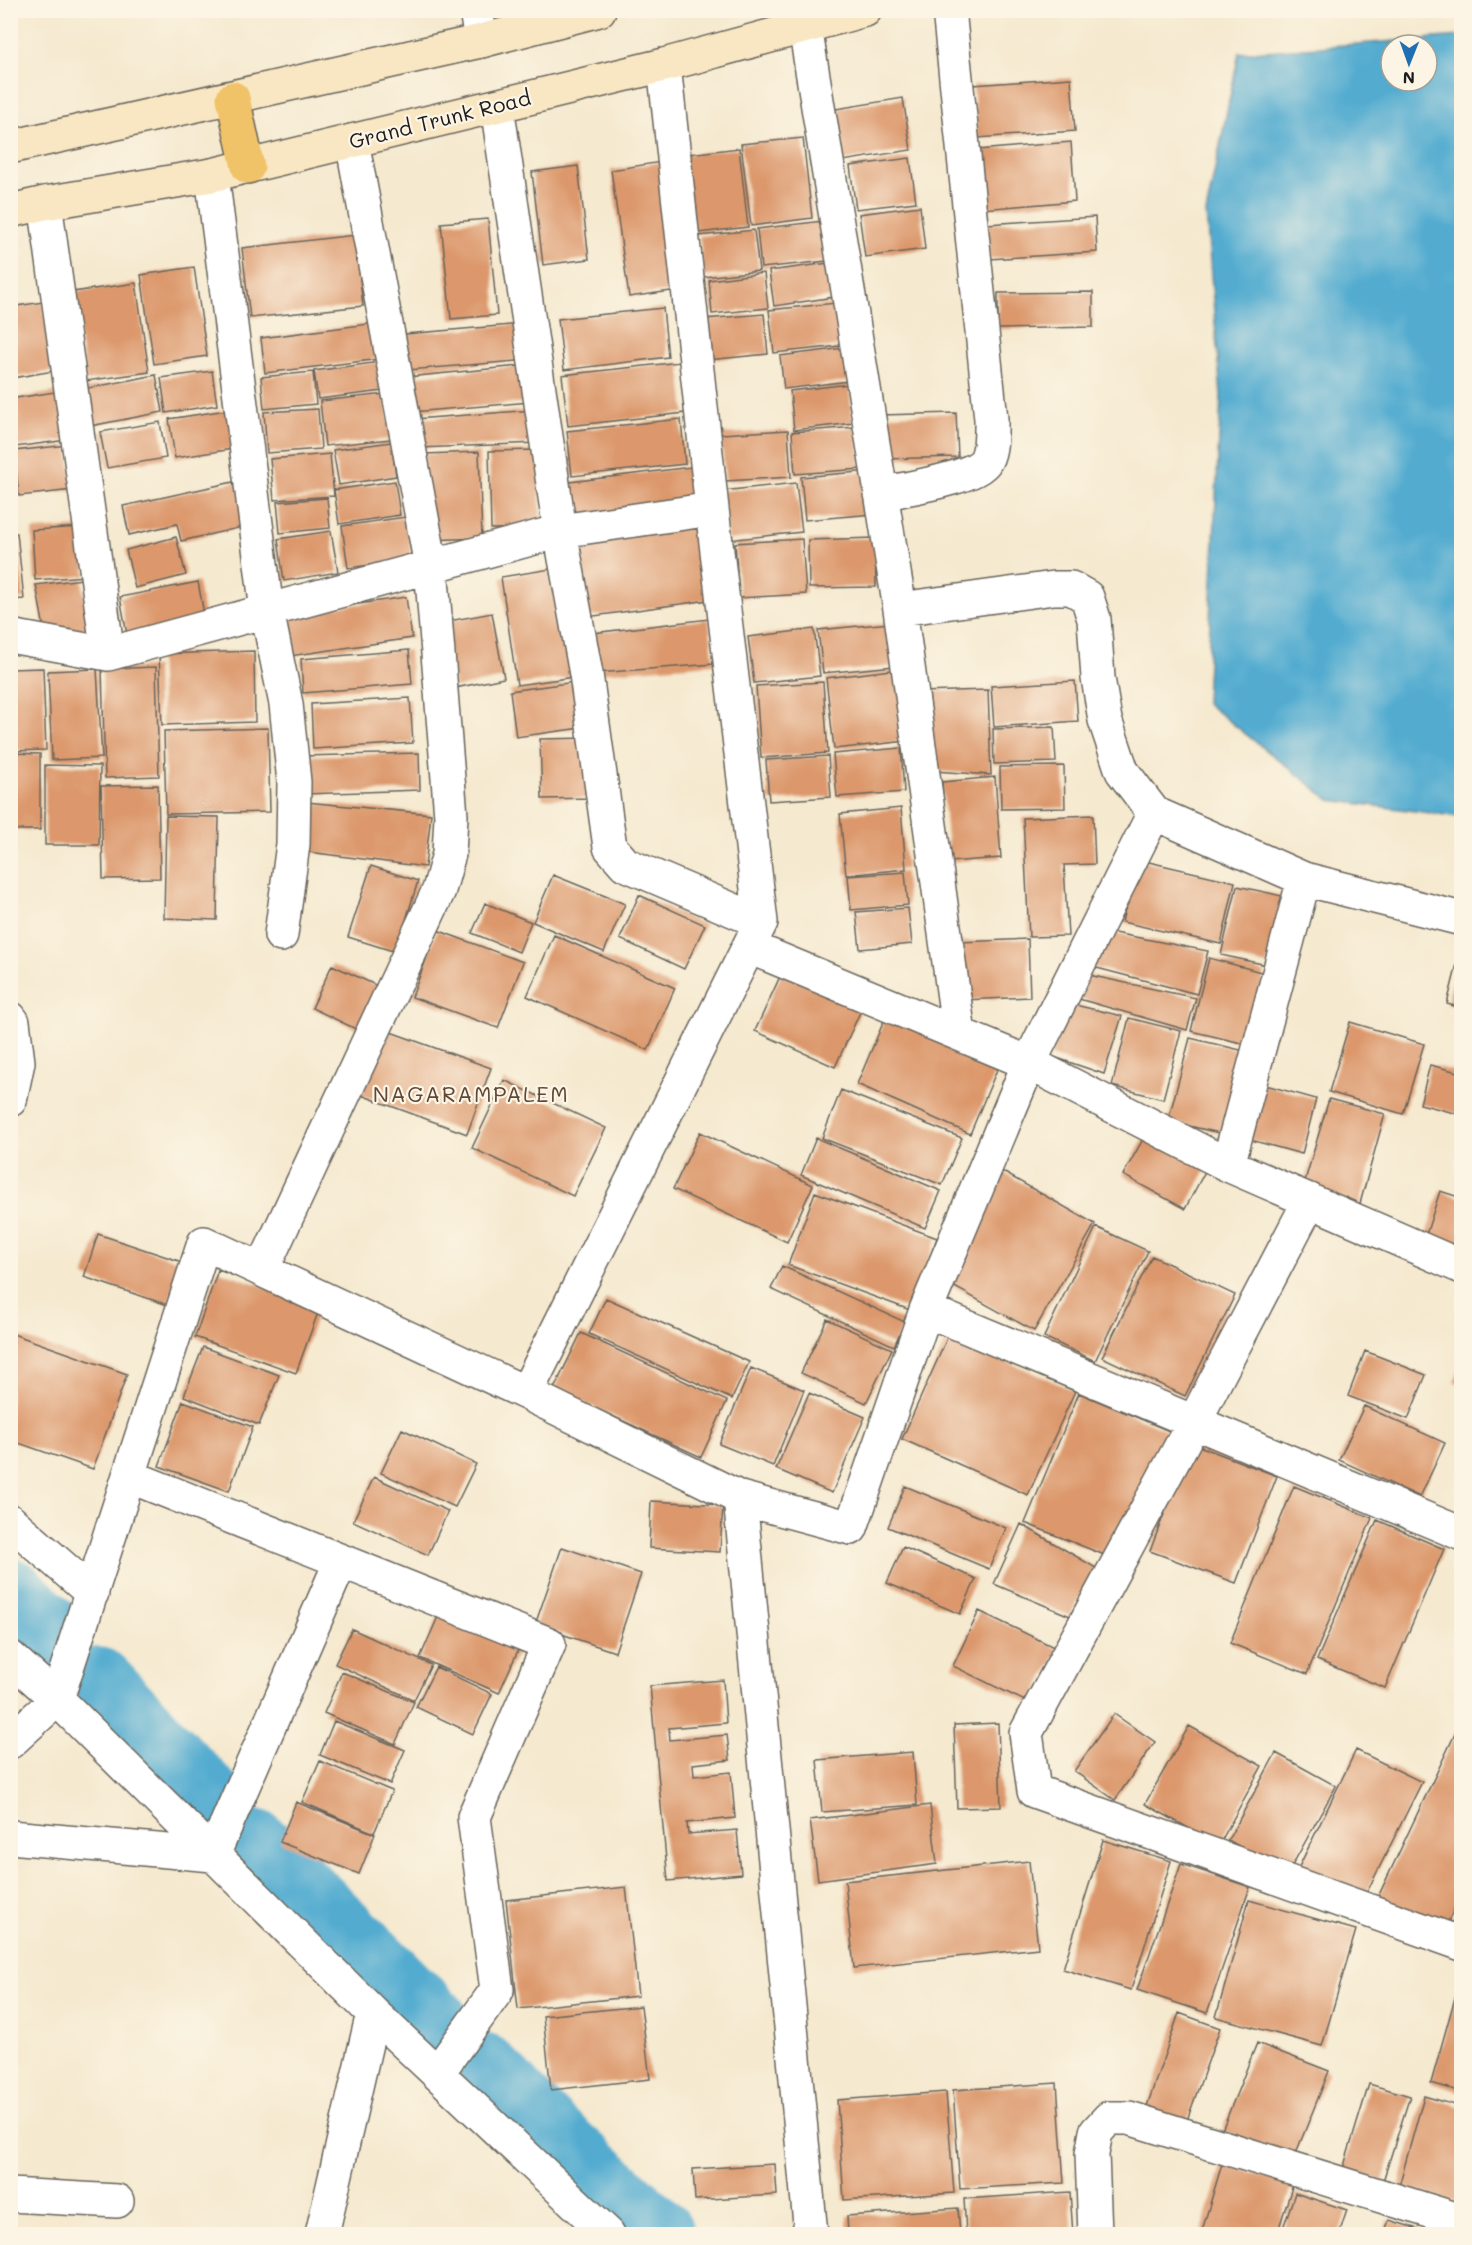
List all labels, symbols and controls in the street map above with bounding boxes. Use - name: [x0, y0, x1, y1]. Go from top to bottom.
- north arrow: [1379, 33, 1439, 93]
- text: N: [1402, 68, 1415, 89]
- street label: Grand Trunk Road: [346, 83, 533, 154]
- district label: NAGARAMPALEM: [373, 1079, 569, 1108]

